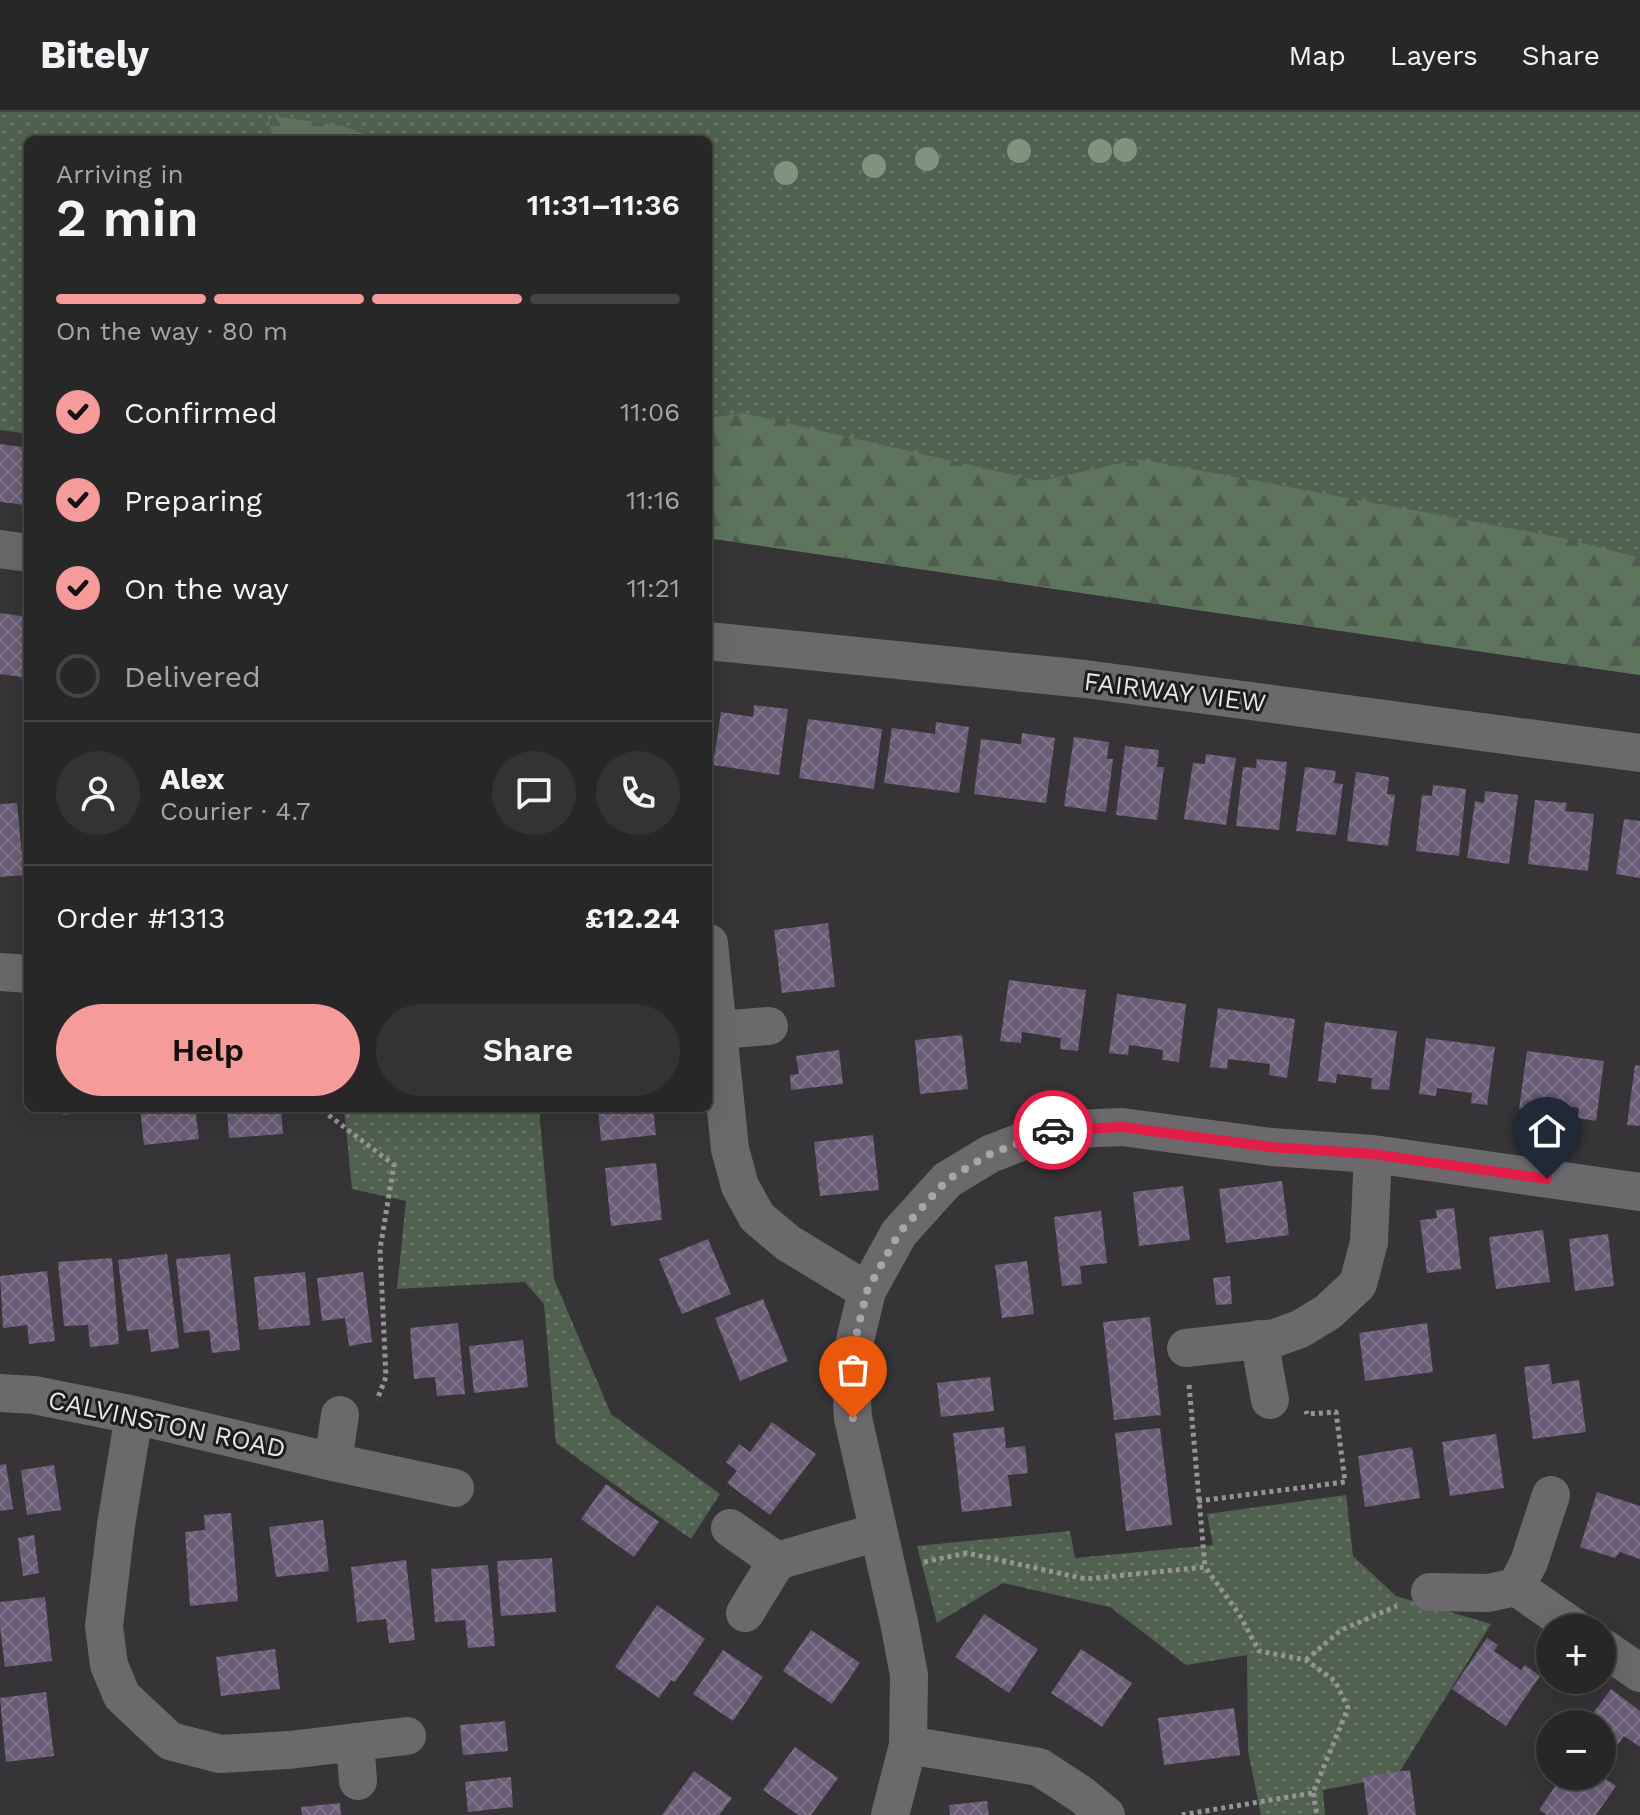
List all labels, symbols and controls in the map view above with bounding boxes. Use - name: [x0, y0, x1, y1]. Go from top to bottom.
- text: Bitely: [40, 33, 149, 77]
- text: Map: [1289, 39, 1346, 72]
- text: Layers: [1390, 39, 1478, 72]
- text: Share: [1522, 39, 1600, 72]
- text: Arriving in: [56, 159, 184, 189]
- text: 11:31–11:36: [527, 187, 680, 222]
- text: 2 min: [56, 188, 199, 249]
- text: On the way · 80 m: [56, 316, 288, 346]
- icon: check: [56, 390, 100, 434]
- text: Confirmed: [124, 395, 278, 430]
- text: 11:06: [620, 397, 680, 427]
- icon: check: [56, 478, 100, 522]
- text: Preparing: [124, 483, 262, 518]
- text: 11:16: [626, 485, 680, 515]
- icon: check: [56, 566, 100, 610]
- text: On the way: [124, 571, 289, 606]
- text: 11:21: [627, 573, 680, 603]
- text: Delivered: [124, 659, 261, 694]
- street label: FAIRWAY VIEW: [1082, 666, 1268, 718]
- button: person: [56, 751, 140, 835]
- button: chat: [492, 751, 576, 835]
- button: phone: [596, 751, 680, 835]
- text: Alex: [160, 761, 224, 796]
- text: Courier · 4.7: [160, 796, 310, 826]
- text: Order #1313: [56, 900, 226, 935]
- text: £12.24: [585, 900, 680, 935]
- button: Help: [56, 1004, 360, 1096]
- button: Share: [376, 1004, 680, 1096]
- courier: [1013, 1090, 1093, 1170]
- pin: [1513, 1097, 1581, 1179]
- icon: car: [1031, 1108, 1075, 1152]
- icon: home: [1525, 1109, 1569, 1153]
- pin: [819, 1336, 887, 1418]
- icon: bag: [831, 1348, 875, 1392]
- street label: CALVINSTON ROAD: [46, 1384, 288, 1464]
- map controls: [1536, 1614, 1616, 1790]
- button: +: [1536, 1614, 1616, 1694]
- button: −: [1536, 1710, 1616, 1790]

